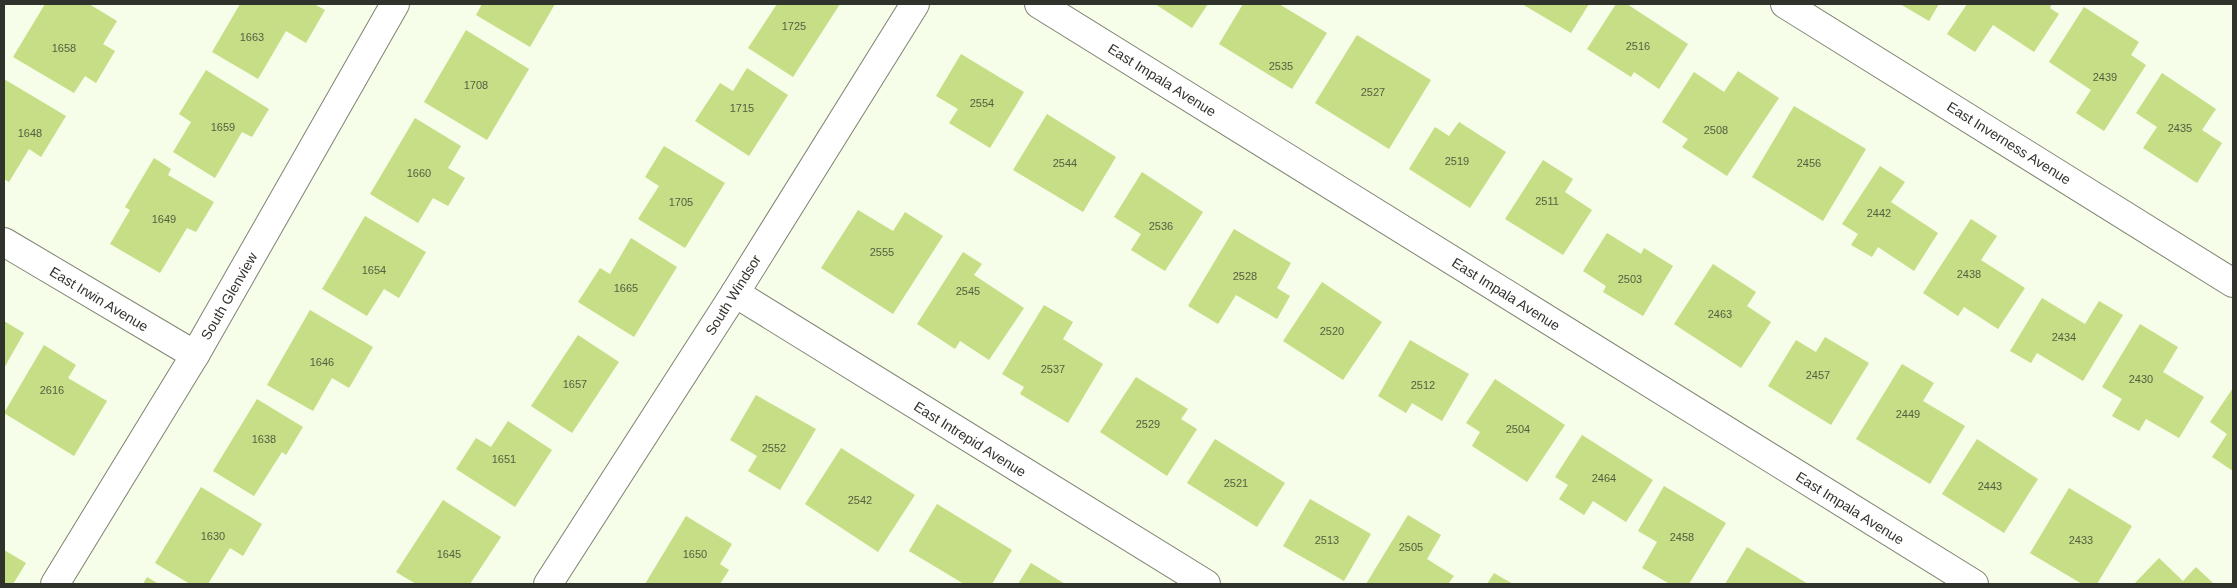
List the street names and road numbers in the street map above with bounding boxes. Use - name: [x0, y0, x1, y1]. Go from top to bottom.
- street label: East Impala Avenue: [1105, 40, 1219, 120]
- street label: East Inverness Avenue: [1944, 98, 2074, 188]
- street label: South Glenview: [198, 249, 261, 342]
- street label: South Windsor: [702, 252, 764, 338]
- street label: East Impala Avenue: [1449, 254, 1563, 334]
- street label: East Irwin Avenue: [47, 263, 151, 335]
- street label: East Intrepid Avenue: [911, 398, 1029, 480]
- street label: East Impala Avenue: [1793, 468, 1907, 548]

